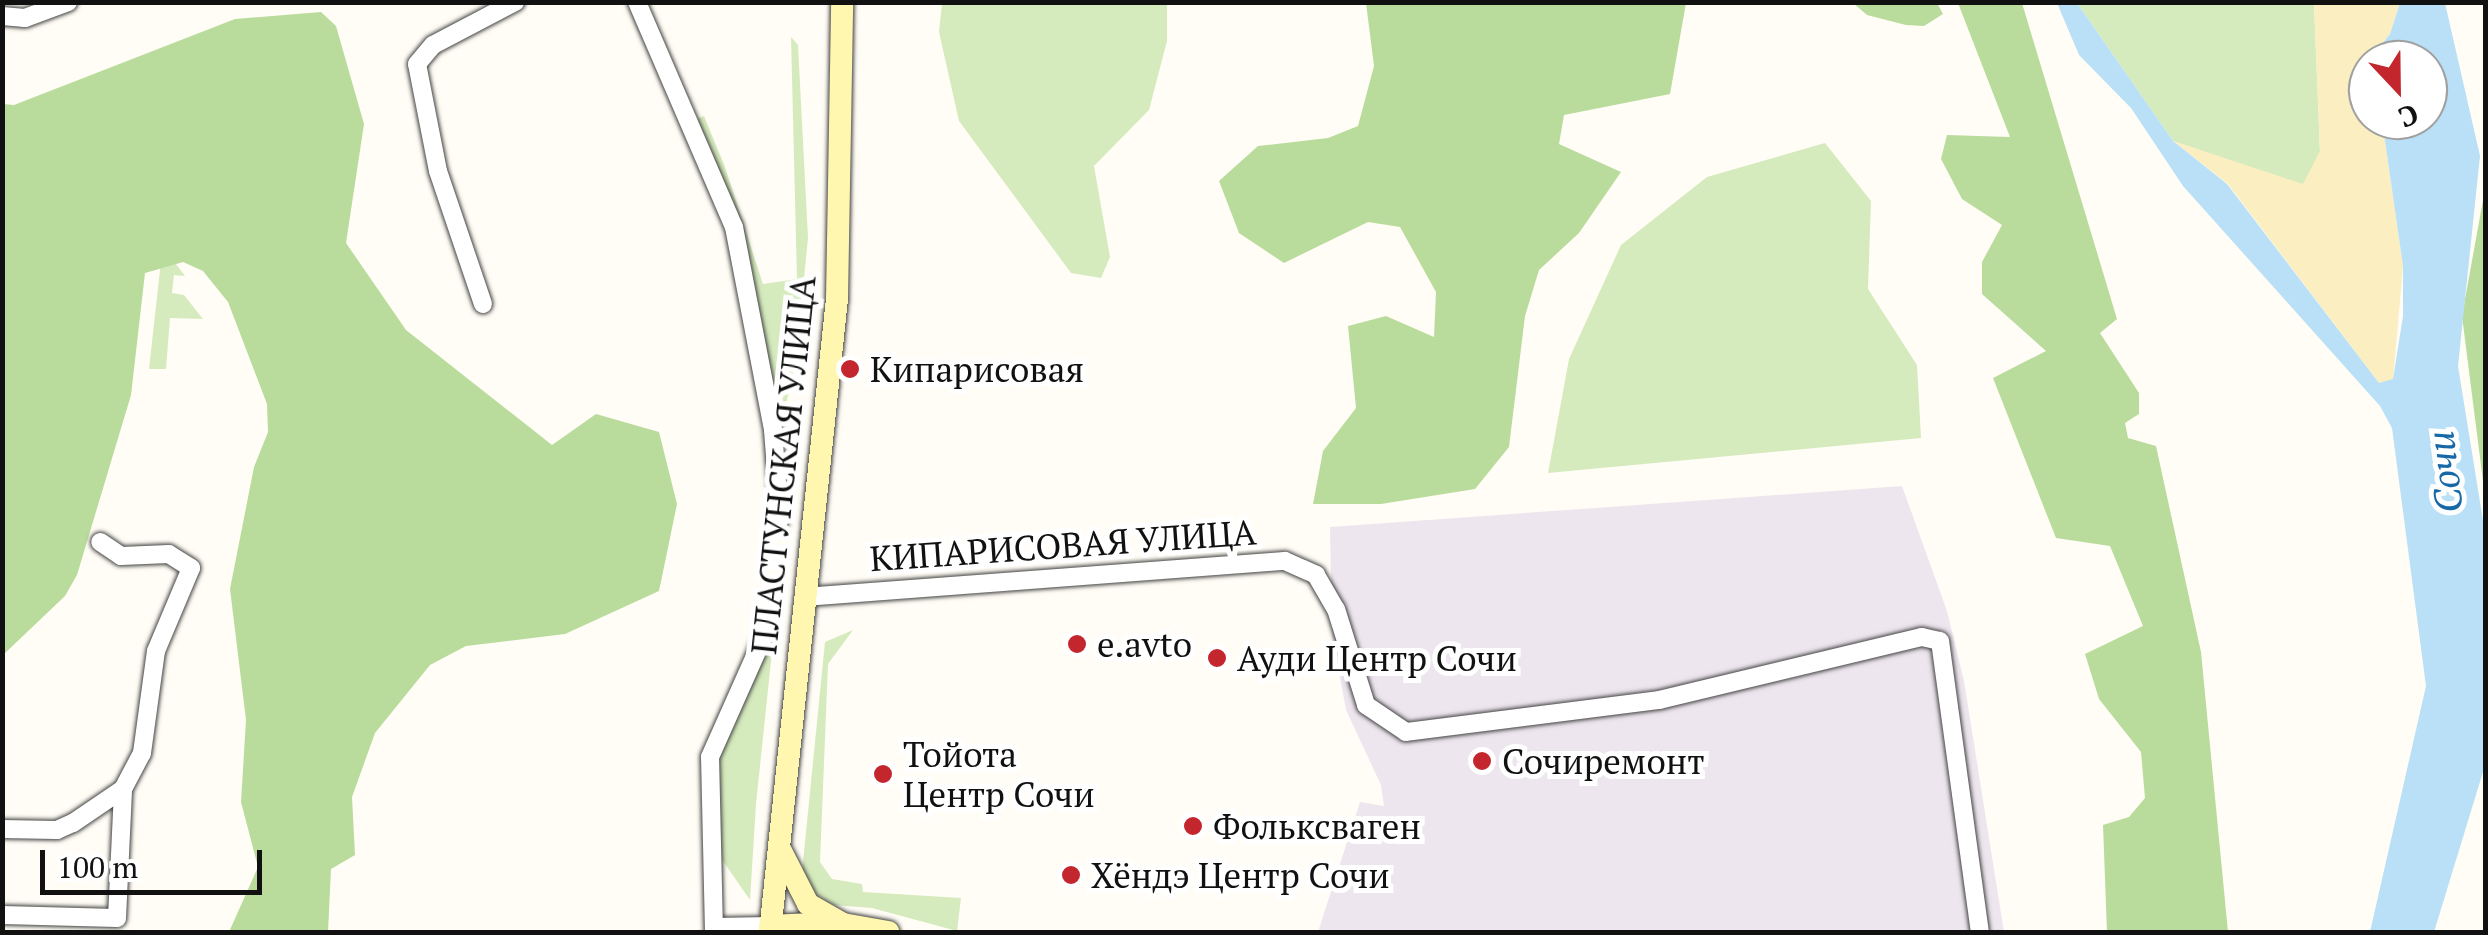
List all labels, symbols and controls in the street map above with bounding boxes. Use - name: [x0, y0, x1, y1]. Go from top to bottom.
- north arrow: [2348, 40, 2448, 140]
- text: С: [2393, 96, 2424, 137]
- street label: ПЛАСТУНСКАЯ УЛИЦА: [742, 273, 824, 657]
- place label: Кипарисовая: [870, 348, 1084, 390]
- marker: Кипарисовая: [839, 358, 861, 380]
- water label: Сочи: [2417, 428, 2473, 516]
- street label: КИПАРИСОВАЯ УЛИЦА: [868, 511, 1258, 579]
- place label: e.avto: [1097, 623, 1192, 665]
- marker: e.avto: [1066, 633, 1088, 655]
- place label: Ауди Центр Сочи: [1237, 637, 1517, 679]
- marker: Ауди Центр Сочи: [1206, 647, 1228, 669]
- place label: Тойота Центр Сочи: [903, 733, 1095, 815]
- place label: Сочиремонт: [1502, 740, 1705, 782]
- marker: Сочиремонт: [1471, 750, 1493, 772]
- marker: Тойота Центр Сочи: [872, 763, 894, 785]
- place label: Фольксваген: [1213, 805, 1421, 847]
- marker: Фольксваген: [1182, 815, 1204, 837]
- scale bar: [45, 830, 268, 892]
- text: 100 m: [57, 847, 138, 887]
- place label: Хёндэ Центр Сочи: [1091, 854, 1390, 896]
- marker: Хёндэ Центр Сочи: [1060, 864, 1082, 886]

